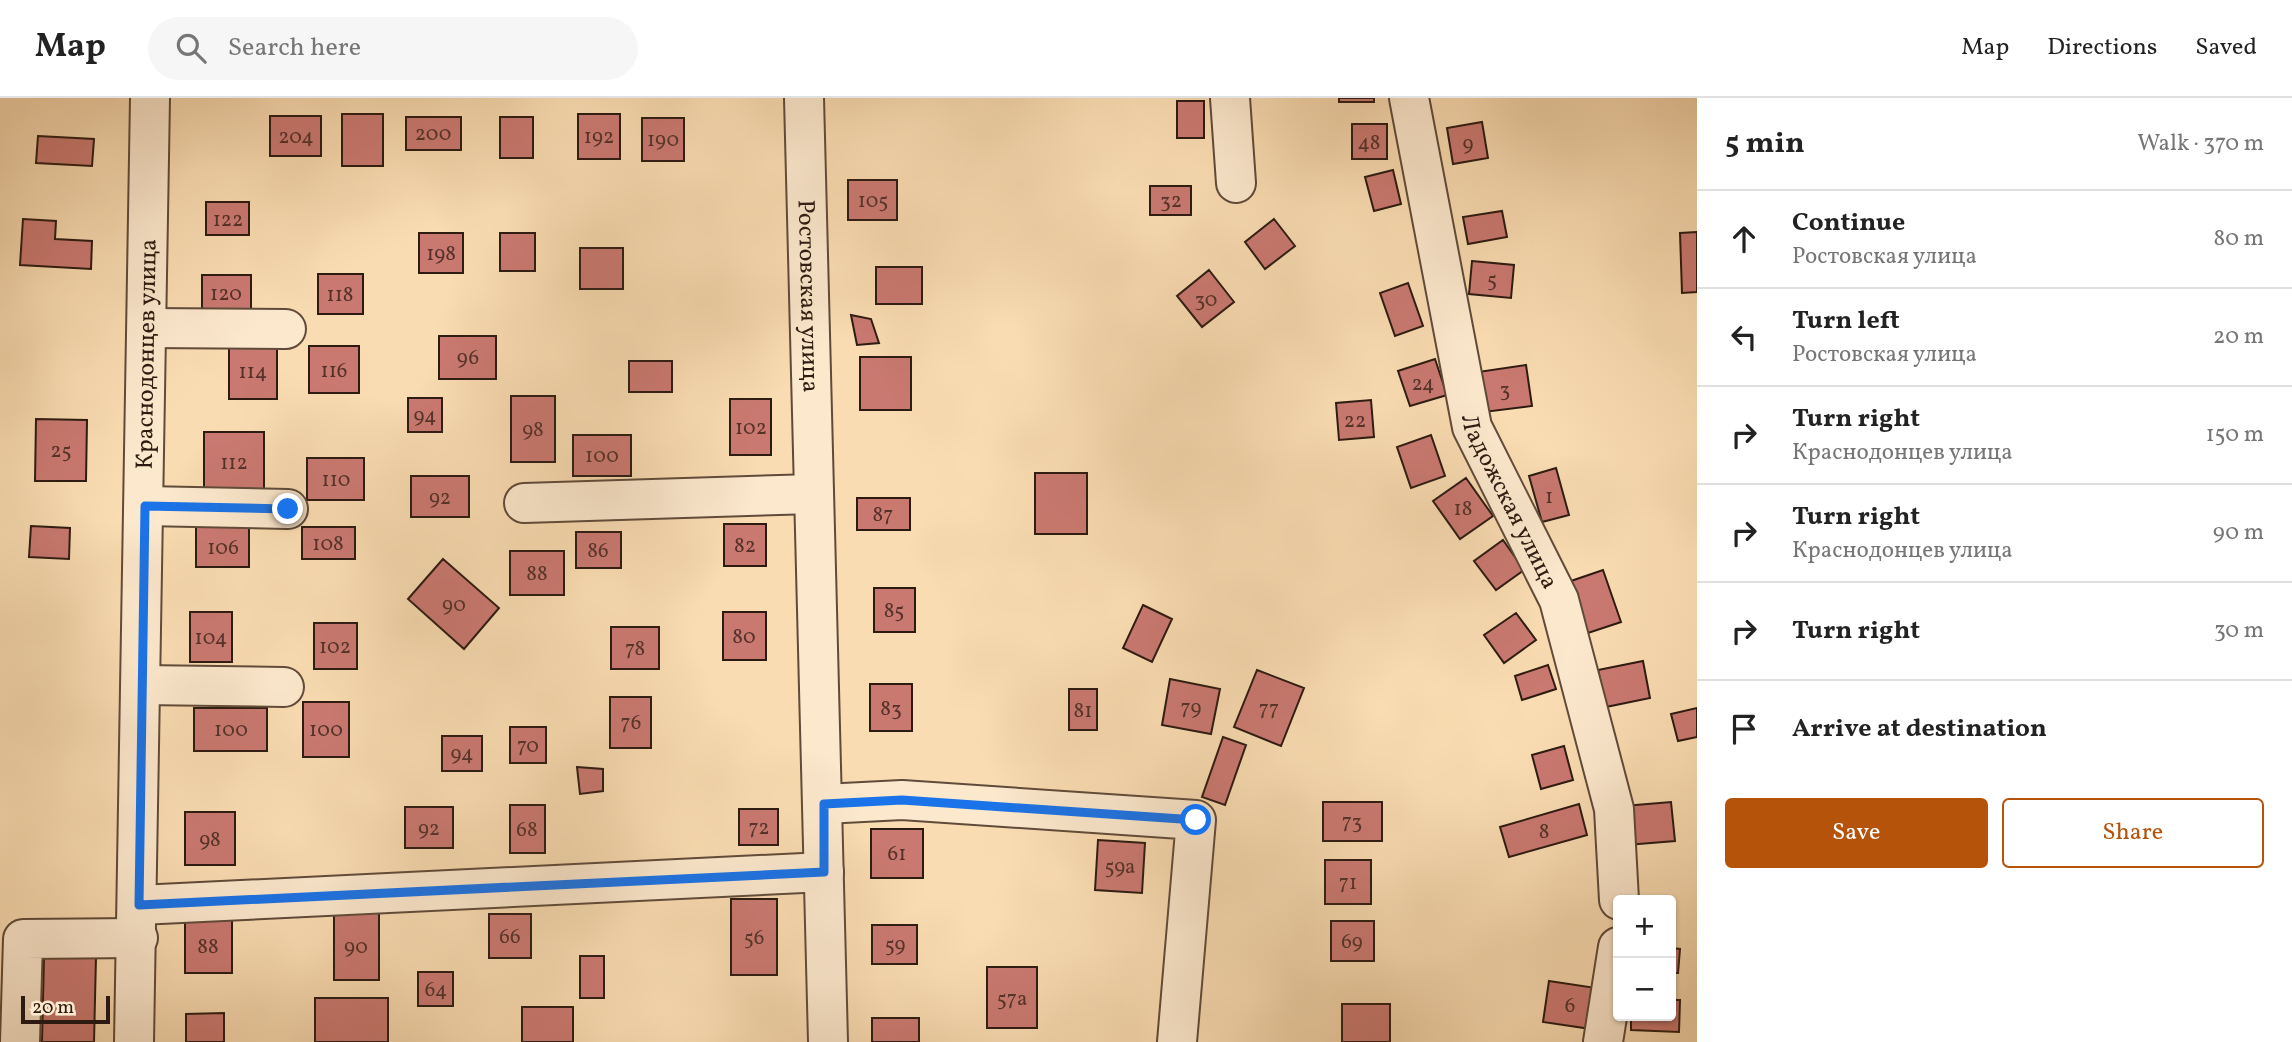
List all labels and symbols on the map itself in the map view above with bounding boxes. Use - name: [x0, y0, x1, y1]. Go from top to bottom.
- house number: 200: [415, 120, 451, 149]
- house number: 204: [278, 123, 314, 152]
- house number: 192: [584, 123, 614, 152]
- house number: 190: [647, 126, 679, 155]
- house number: 48: [1358, 129, 1380, 158]
- house number: 9: [1463, 130, 1474, 159]
- house number: 105: [858, 187, 888, 216]
- house number: 32: [1160, 187, 1182, 216]
- street label: Ростовская улица: [788, 199, 826, 393]
- house number: 122: [213, 206, 243, 235]
- street label: Краснодонцев улица: [129, 239, 167, 470]
- house number: 198: [426, 240, 456, 269]
- house number: 5: [1487, 266, 1497, 295]
- house number: 120: [210, 280, 242, 309]
- house number: 118: [327, 281, 353, 310]
- house number: 30: [1195, 286, 1217, 315]
- house number: 96: [457, 344, 479, 373]
- house number: 116: [321, 357, 347, 386]
- house number: 114: [239, 358, 267, 387]
- house number: 24: [1411, 370, 1435, 399]
- house number: 3: [1500, 376, 1510, 405]
- house number: 94: [414, 402, 436, 431]
- house number: 22: [1344, 407, 1366, 436]
- street label: Ладожская улица: [1451, 412, 1566, 595]
- house number: 102: [735, 414, 767, 443]
- house number: 98: [522, 416, 544, 445]
- house number: 25: [50, 437, 72, 466]
- house number: 100: [585, 442, 619, 471]
- house number: 112: [220, 449, 248, 478]
- house number: 110: [322, 466, 350, 495]
- house number: 1: [1545, 483, 1553, 512]
- house number: 92: [429, 484, 451, 513]
- route end: [272, 493, 303, 524]
- house number: 18: [1454, 495, 1472, 524]
- house number: 87: [873, 501, 893, 530]
- house number: 108: [312, 530, 344, 559]
- house number: 82: [734, 532, 756, 561]
- house number: 106: [207, 534, 239, 563]
- house number: 86: [587, 537, 609, 566]
- house number: 88: [526, 560, 548, 589]
- house number: 90: [442, 591, 466, 620]
- house number: 85: [884, 597, 904, 626]
- house number: 80: [732, 623, 756, 652]
- house number: 104: [195, 624, 227, 653]
- house number: 102: [319, 633, 351, 662]
- house number: 78: [625, 635, 645, 664]
- house number: 79: [1181, 694, 1202, 723]
- house number: 83: [880, 695, 902, 724]
- house number: 77: [1259, 695, 1279, 724]
- house number: 81: [1074, 697, 1092, 726]
- house number: 76: [621, 709, 641, 738]
- house number: 100: [214, 716, 248, 745]
- house number: 100: [309, 716, 343, 745]
- house number: 70: [517, 732, 539, 761]
- house number: 94: [451, 740, 473, 769]
- route start: [1180, 804, 1211, 835]
- house number: 73: [1342, 808, 1362, 837]
- house number: 72: [748, 814, 770, 843]
- house number: 92: [418, 815, 440, 844]
- house number: 68: [516, 816, 538, 845]
- house number: 8: [1539, 818, 1549, 847]
- house number: 98: [199, 826, 221, 855]
- house number: 61: [888, 840, 906, 869]
- house number: 59a: [1104, 853, 1136, 882]
- house number: 71: [1339, 869, 1357, 898]
- house number: 66: [499, 923, 521, 952]
- house number: 56: [744, 924, 764, 953]
- house number: 69: [1341, 928, 1363, 957]
- house number: 59: [885, 931, 905, 960]
- house number: 88: [197, 933, 219, 962]
- house number: 90: [344, 933, 368, 962]
- house number: 64: [425, 976, 447, 1005]
- house number: 57a: [997, 985, 1027, 1014]
- house number: 6: [1565, 992, 1575, 1021]
- scale bar: [21, 993, 110, 1025]

